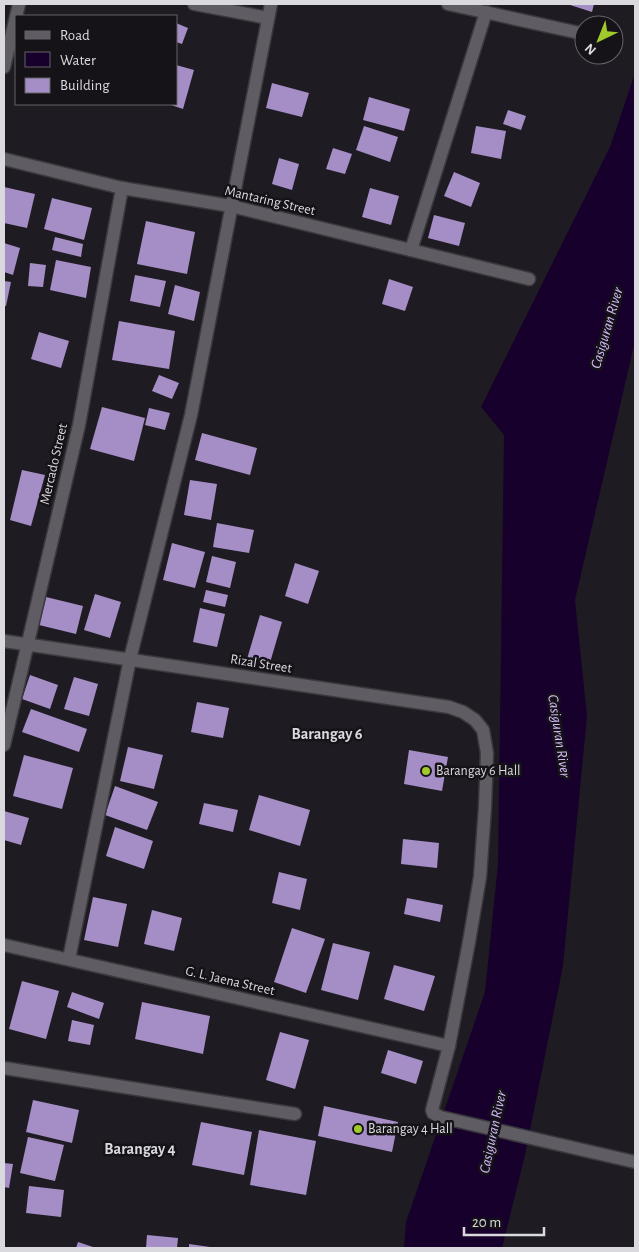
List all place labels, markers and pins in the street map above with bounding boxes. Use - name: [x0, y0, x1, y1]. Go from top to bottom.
- place label: Barangay 6 Hall: [436, 764, 521, 778]
- marker: Barangay 6 Hall: [420, 765, 432, 777]
- place label: Barangay 4 Hall: [368, 1122, 453, 1136]
- marker: Barangay 4 Hall: [352, 1123, 364, 1135]

